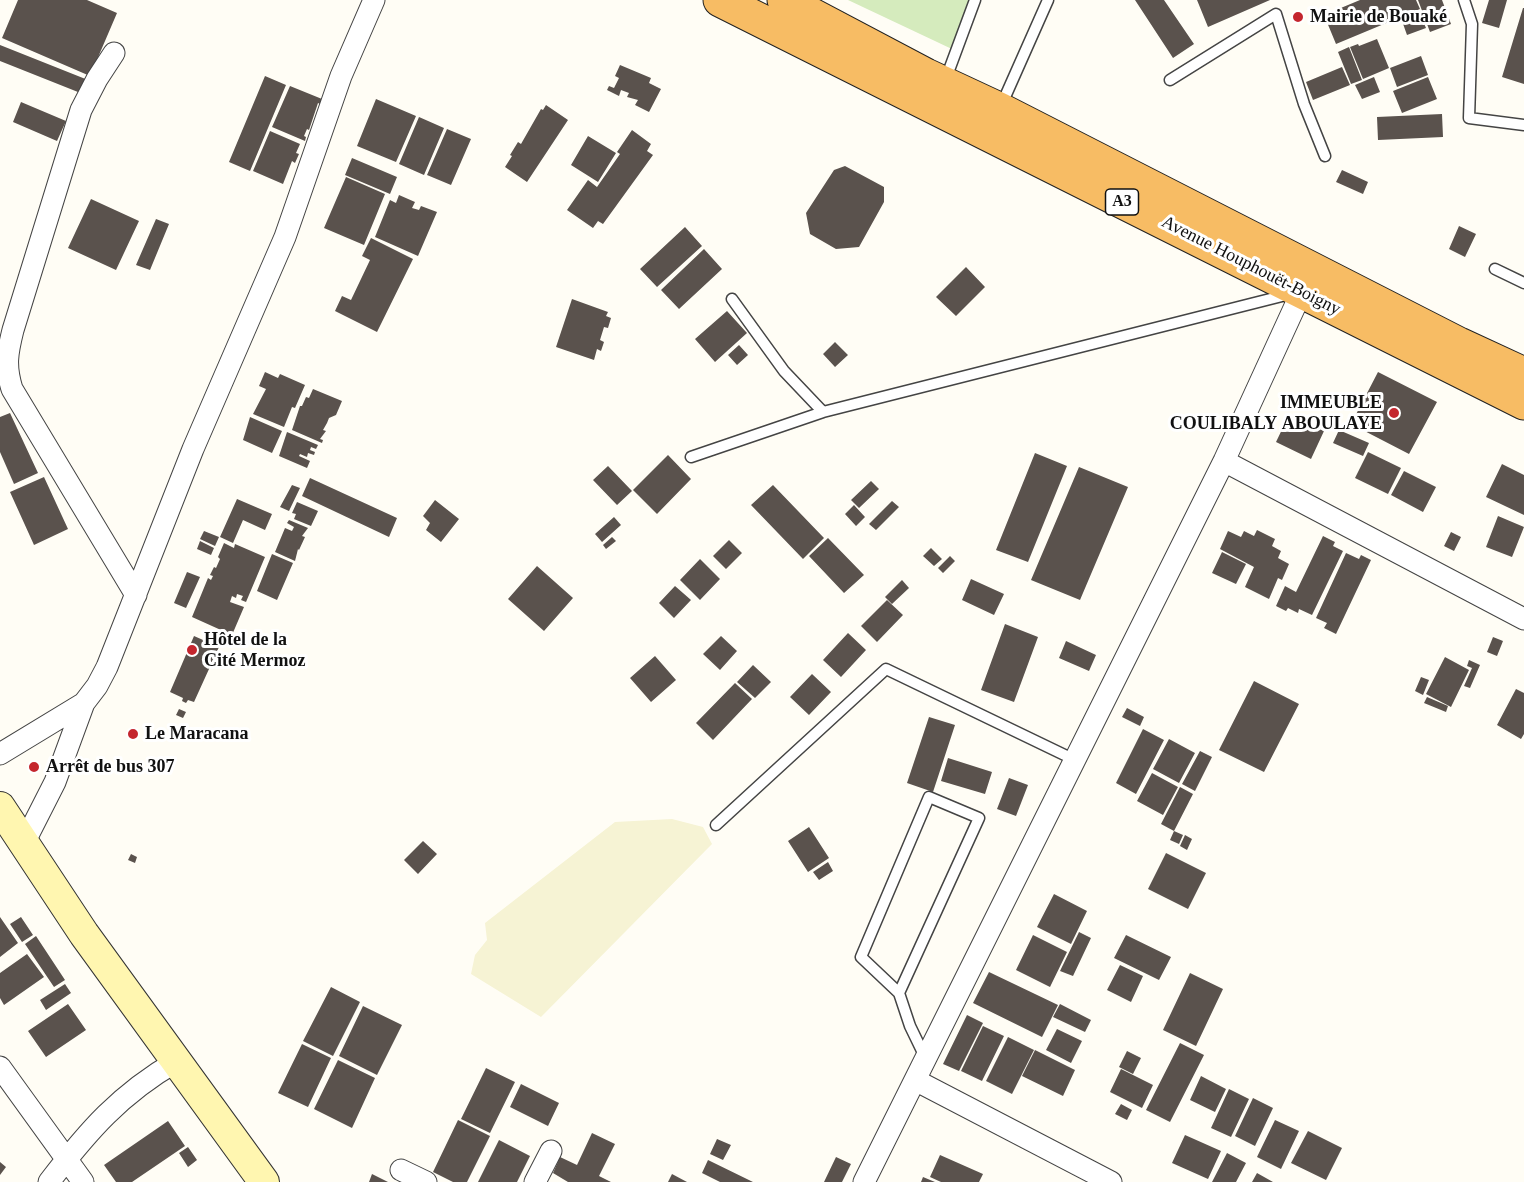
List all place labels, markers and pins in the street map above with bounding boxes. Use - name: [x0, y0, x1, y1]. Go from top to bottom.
- place label: Mairie de Bouaké: [1310, 6, 1447, 28]
- marker: Mairie de Bouaké: [1291, 10, 1305, 24]
- place label: IMMEUBLE COULIBALY ABOULAYE: [1170, 392, 1382, 434]
- marker: IMMEUBLE COULIBALY ABOULAYE: [1387, 406, 1401, 420]
- place label: Hôtel de la Cité Mermoz: [204, 629, 305, 672]
- marker: Hôtel de la Cité Mermoz: [185, 643, 199, 657]
- place label: Le Maracana: [145, 723, 248, 745]
- marker: Le Maracana: [126, 727, 140, 741]
- place label: Arrêt de bus 307: [46, 756, 174, 778]
- marker: Arrêt de bus 307: [27, 760, 41, 774]

